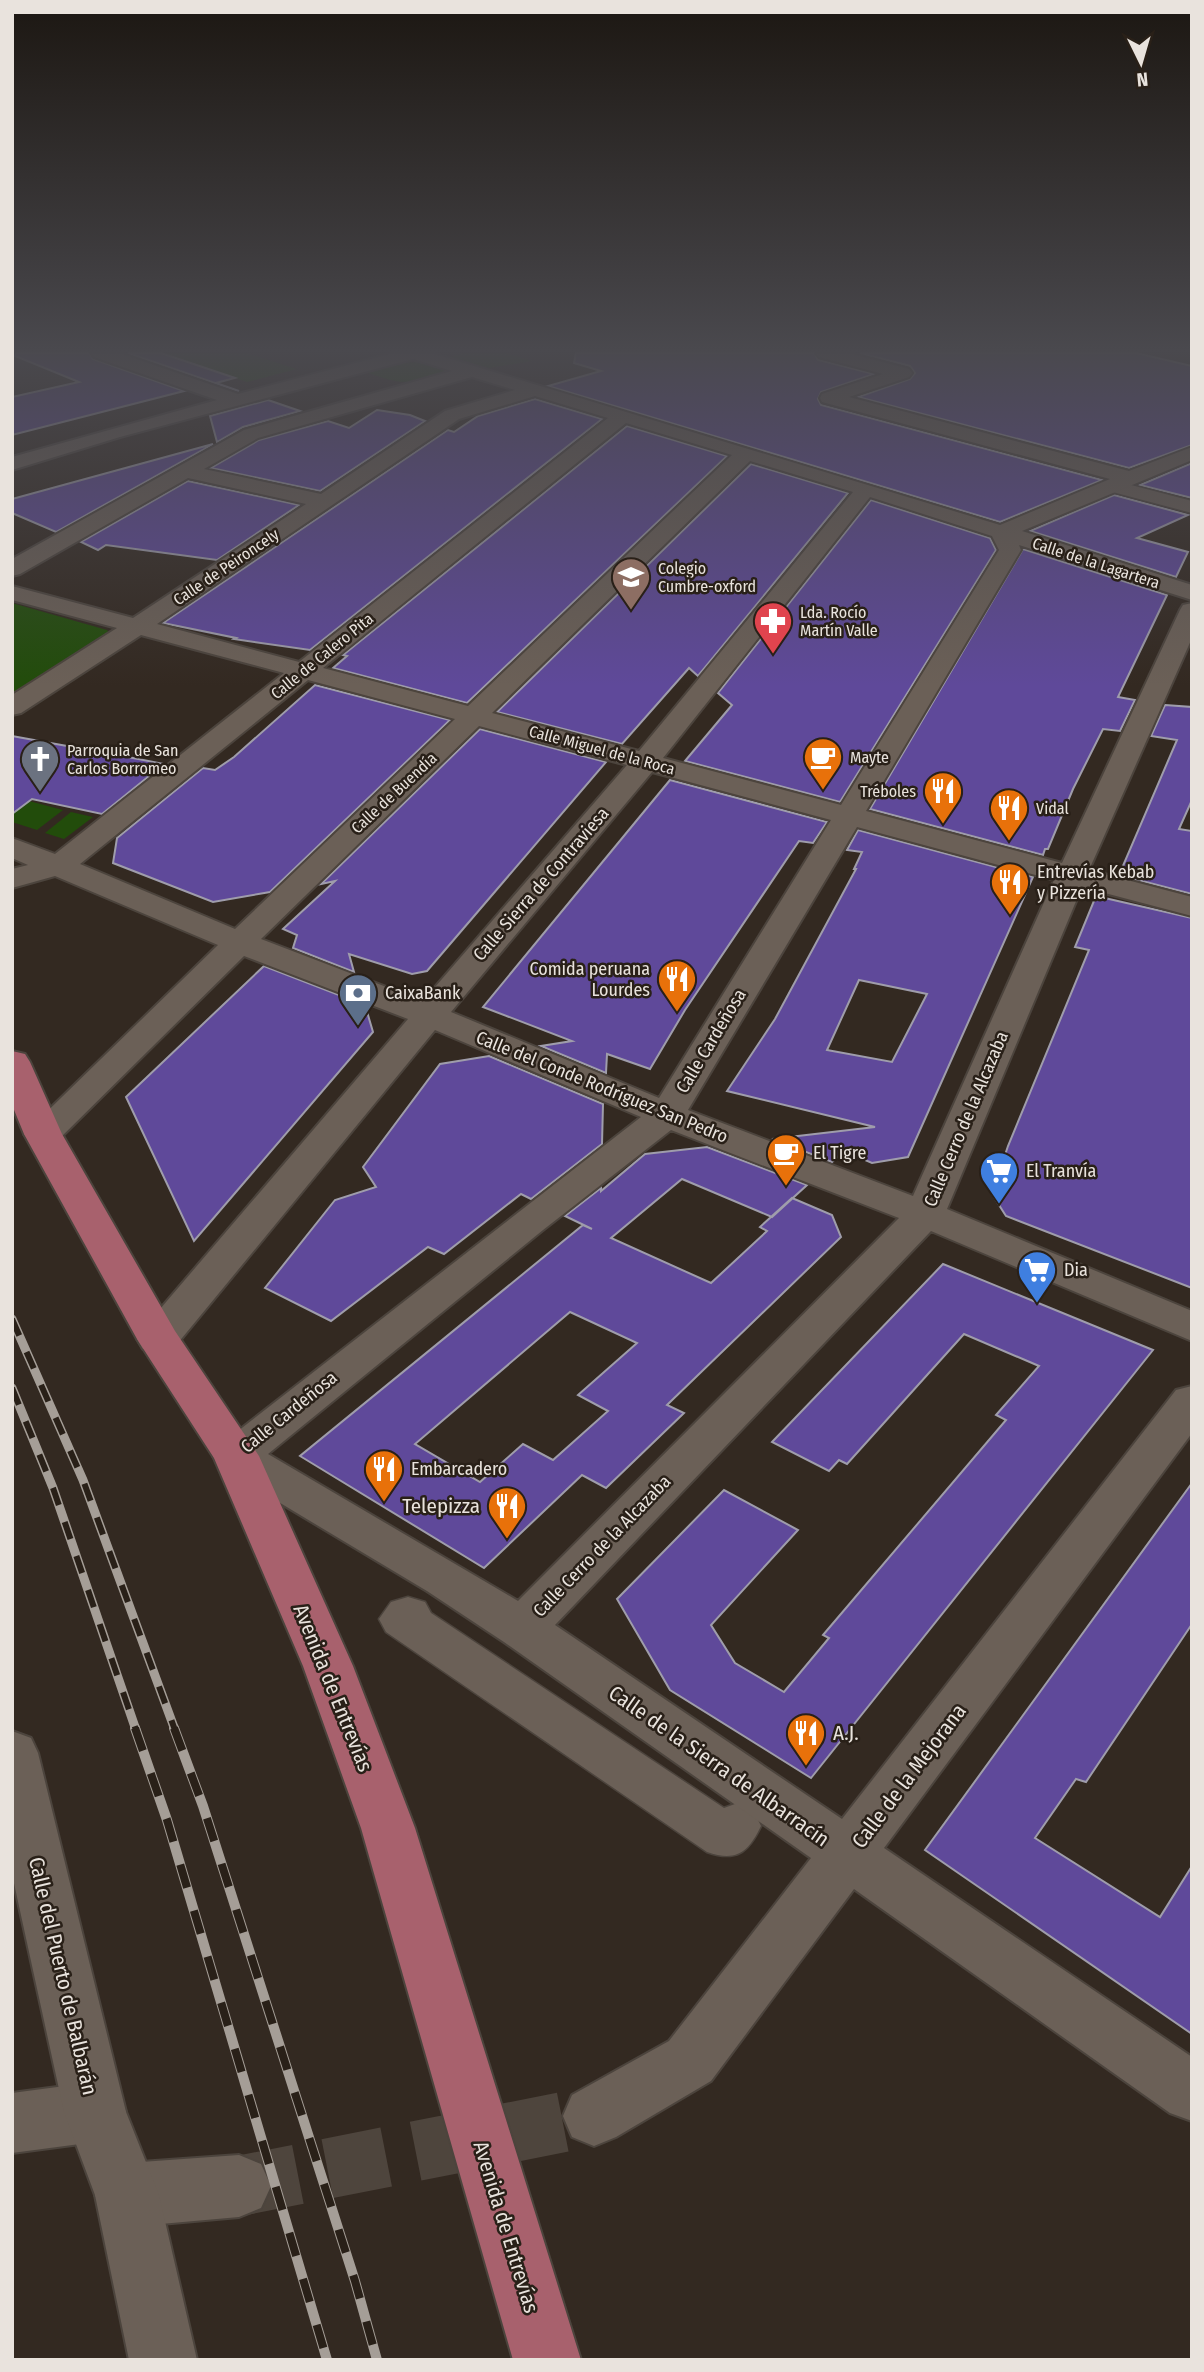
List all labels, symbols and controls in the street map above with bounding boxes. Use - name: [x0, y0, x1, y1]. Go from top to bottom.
- north arrow: [1106, 28, 1176, 98]
- text: N: [1136, 67, 1149, 91]
- street label: Calle de Peironcely: [170, 524, 283, 609]
- street label: Calle de la Lagartera: [1030, 533, 1162, 593]
- school or university icon: Colegio Cumbre-oxford: [610, 556, 652, 611]
- place label: Colegio Cumbre-oxford: [658, 559, 756, 596]
- pharmacy icon: Lda. Rocío Martín Valle: [752, 600, 794, 655]
- place label: Lda. Rocío Martín Valle: [800, 603, 878, 640]
- street label: Calle de Calero Pita: [267, 609, 377, 703]
- street label: Calle Miguel de la Roca: [527, 721, 677, 779]
- cafe icon: Mayte: [802, 736, 844, 791]
- church icon: Parroquia de San Carlos Borromeo: [19, 738, 61, 793]
- place label: Parroquia de San Carlos Borromeo: [67, 741, 179, 778]
- street label: Calle de Buendía: [347, 748, 441, 837]
- place label: Mayte: [850, 748, 889, 767]
- restaurant icon: Tréboles: [922, 770, 964, 825]
- place label: Tréboles: [860, 782, 916, 801]
- restaurant icon: Vidal: [988, 787, 1030, 842]
- place label: Vidal: [1036, 799, 1069, 818]
- street label: Calle Sierra de Contraviesa: [468, 803, 614, 965]
- restaurant icon: Entrevías Kebab y Pizzería: [989, 861, 1031, 916]
- place label: Entrevías Kebab y Pizzería: [1037, 861, 1154, 904]
- place label: Comida peruana Lourdes: [529, 958, 650, 1001]
- restaurant icon: Comida peruana Lourdes: [656, 958, 698, 1013]
- bank icon: CaixaBank: [337, 972, 379, 1027]
- place label: CaixaBank: [385, 982, 461, 1004]
- street label: Calle Cardeñosa: [671, 985, 751, 1097]
- street label: Calle del Conde Rodríguez San Pedro: [473, 1026, 731, 1148]
- street label: Calle Cerro de la Alcazaba: [919, 1028, 1013, 1210]
- cafe icon: El Tigre: [765, 1132, 807, 1187]
- place label: El Tigre: [813, 1142, 866, 1164]
- supermarket icon: El Tranvía: [978, 1150, 1020, 1205]
- place label: El Tranvía: [1026, 1160, 1097, 1182]
- supermarket icon: Dia: [1016, 1249, 1058, 1304]
- place label: Dia: [1064, 1259, 1088, 1281]
- street label: Calle Cardeñosa: [236, 1366, 342, 1458]
- restaurant icon: Embarcadero: [363, 1448, 405, 1503]
- place label: Embarcadero: [411, 1458, 507, 1480]
- street label: Calle Cerro de la Alcazaba: [529, 1470, 675, 1621]
- restaurant icon: Telepizza: [486, 1485, 528, 1540]
- place label: Telepizza: [402, 1493, 480, 1519]
- street label: Avenida de Entrevías: [288, 1600, 378, 1776]
- street label: Calle de la Sierra de Albarracín: [604, 1680, 834, 1852]
- street label: Calle de la Mejorana: [846, 1699, 972, 1853]
- restaurant icon: A.J.: [785, 1712, 827, 1767]
- place label: A.J.: [833, 1720, 859, 1746]
- street label: Calle del Puerto de Balbarán: [23, 1854, 103, 2098]
- street label: Avenida de Entrevías: [467, 2138, 545, 2316]

